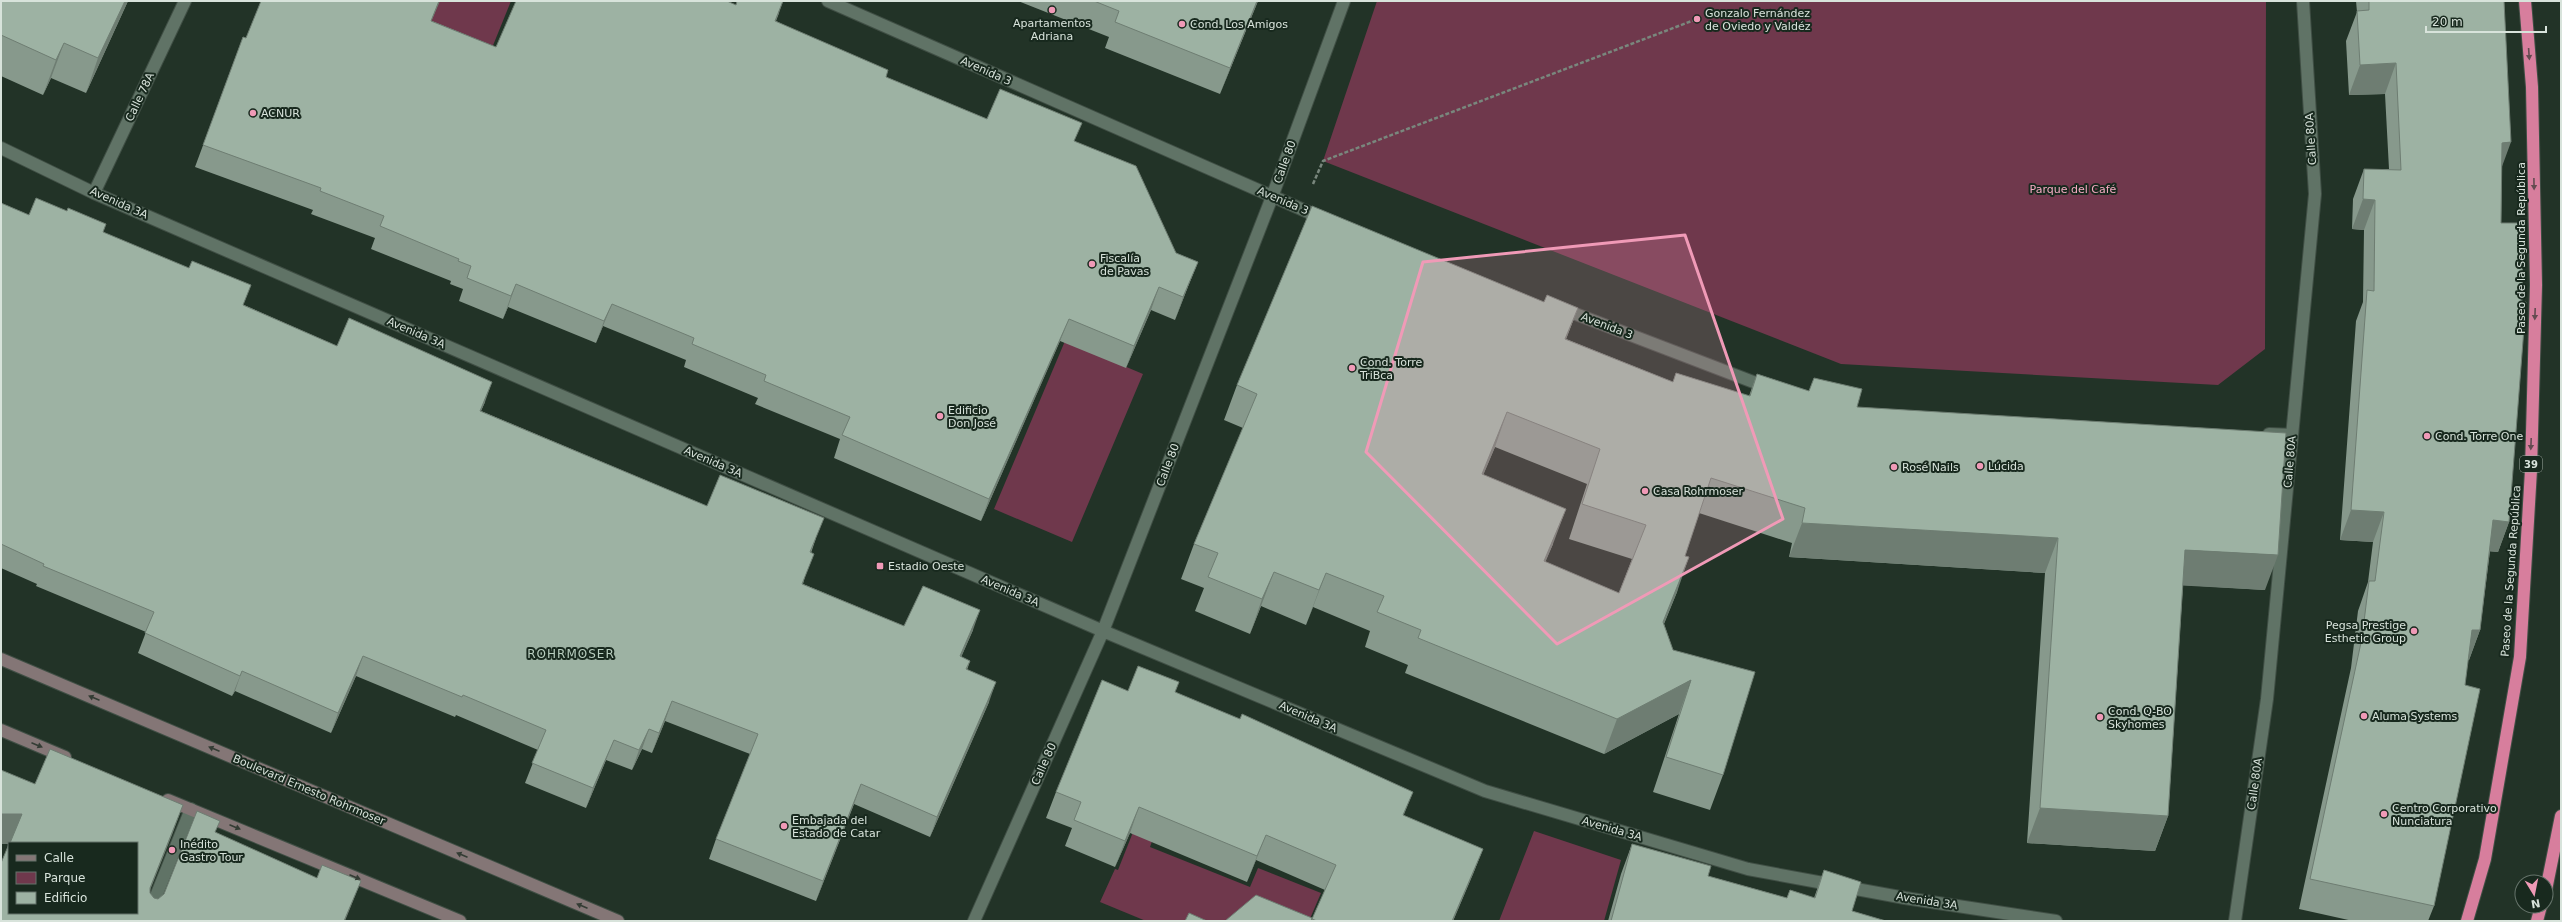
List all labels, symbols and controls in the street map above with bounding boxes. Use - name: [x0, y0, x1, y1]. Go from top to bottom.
- marker: Apartamentos Adriana: [1047, 5, 1057, 15]
- place label: Gonzalo Fernández de Oviedo y Valdéz: [1705, 7, 1811, 33]
- scale bar: [2426, 8, 2546, 34]
- marker: Gonzalo Fernández de Oviedo y Valdéz: [1692, 14, 1702, 24]
- text: 20 m: [2432, 15, 2463, 29]
- place label: Apartamentos Adriana: [1013, 17, 1091, 43]
- place label: Cond. Los Amigos: [1190, 18, 1288, 31]
- marker: Cond. Los Amigos: [1177, 19, 1187, 29]
- one-way arrow: [2526, 48, 2533, 60]
- street label: Avenida 3: [959, 54, 1013, 88]
- street label: Calle 78A: [123, 70, 157, 123]
- place label: ACNUR: [261, 107, 300, 120]
- marker: ACNUR: [248, 108, 258, 118]
- street label: Calle 80A: [2303, 112, 2319, 166]
- street label: Calle 80: [1271, 139, 1299, 185]
- street label: Paseo de la Segunda República: [2515, 162, 2528, 334]
- one-way arrow: [2531, 178, 2537, 191]
- park label: Parque del Café: [2030, 183, 2117, 196]
- street label: Avenida 3A: [88, 184, 150, 222]
- street label: Avenida 3: [1255, 184, 1311, 218]
- place label: Fiscalía de Pavas: [1100, 252, 1149, 278]
- marker: Fiscalía de Pavas: [1087, 259, 1097, 269]
- one-way arrow: [2532, 308, 2538, 321]
- street label: Avenida 3: [1579, 310, 1635, 342]
- street label: Avenida 3A: [385, 315, 447, 351]
- place label: Cond. Torre TriBca: [1359, 356, 1423, 382]
- marker: Cond. Torre TriBca: [1347, 363, 1357, 373]
- place label: Edificio Don José: [948, 404, 996, 430]
- marker: Edificio Don José: [935, 411, 945, 421]
- place label: Cond. Torre One: [2435, 430, 2523, 443]
- marker: Cond. Torre One: [2422, 431, 2432, 441]
- street label: Calle 80A: [2281, 435, 2299, 489]
- one-way arrow: [2528, 438, 2535, 450]
- street label: Calle 80: [1154, 442, 1182, 488]
- street label: Avenida 3A: [682, 444, 744, 480]
- road number: 39: [2520, 456, 2542, 472]
- place label: Lúcida: [1988, 460, 2024, 473]
- place label: Rosé Nails: [1902, 461, 1959, 474]
- marker: Lúcida: [1975, 461, 1985, 471]
- marker: Rosé Nails: [1889, 462, 1899, 472]
- place label: Casa Rohrmoser: [1653, 485, 1744, 498]
- street label: Paseo de la Segunda República: [2499, 485, 2523, 657]
- marker: Casa Rohrmoser: [1640, 486, 1650, 496]
- place label: Estadio Oeste: [888, 560, 964, 573]
- marker: Estadio Oeste: [875, 561, 885, 571]
- street label: Avenida 3A: [979, 573, 1041, 609]
- place label: Pegsa Prestige Esthetic Group: [2325, 619, 2406, 645]
- marker: Pegsa Prestige Esthetic Group: [2409, 626, 2419, 636]
- district label: ROHRMOSER: [527, 647, 615, 661]
- one-way arrow: [88, 695, 100, 701]
- street label: Avenida 3A: [1277, 699, 1339, 735]
- place label: Cond. Q-BO Skyhomes: [2108, 705, 2172, 731]
- place label: Aluma Systems: [2372, 710, 2458, 723]
- marker: Aluma Systems: [2359, 711, 2369, 721]
- marker: Cond. Q-BO Skyhomes: [2095, 712, 2105, 722]
- street label: Calle 80: [1029, 741, 1059, 787]
- one-way arrow: [31, 742, 43, 749]
- one-way arrow: [208, 746, 219, 752]
- street label: Boulevard Ernesto Rohrmoser: [231, 752, 387, 828]
- street label: Calle 80A: [2245, 757, 2265, 811]
- place label: Centro Corporativo Nunciatura: [2392, 802, 2497, 828]
- marker: Centro Corporativo Nunciatura: [2379, 809, 2389, 819]
- place label: Embajada del Estado de Catar: [792, 814, 881, 840]
- street label: Avenida 3A: [1580, 814, 1644, 844]
- marker: Embajada del Estado de Catar: [779, 821, 789, 831]
- one-way arrow: [229, 825, 241, 831]
- place label: Inédito Gastro Tour: [180, 838, 243, 864]
- legend: [8, 842, 138, 914]
- marker: Inédito Gastro Tour: [167, 845, 177, 855]
- text: Calle: [44, 851, 74, 865]
- one-way arrow: [457, 852, 468, 858]
- text: Parque: [44, 871, 85, 885]
- north arrow: [2514, 874, 2554, 914]
- one-way arrow: [349, 875, 361, 881]
- street label: Avenida 3A: [1895, 890, 1959, 912]
- text: Edificio: [44, 891, 87, 905]
- text: N: [2530, 896, 2541, 911]
- one-way arrow: [575, 902, 587, 908]

